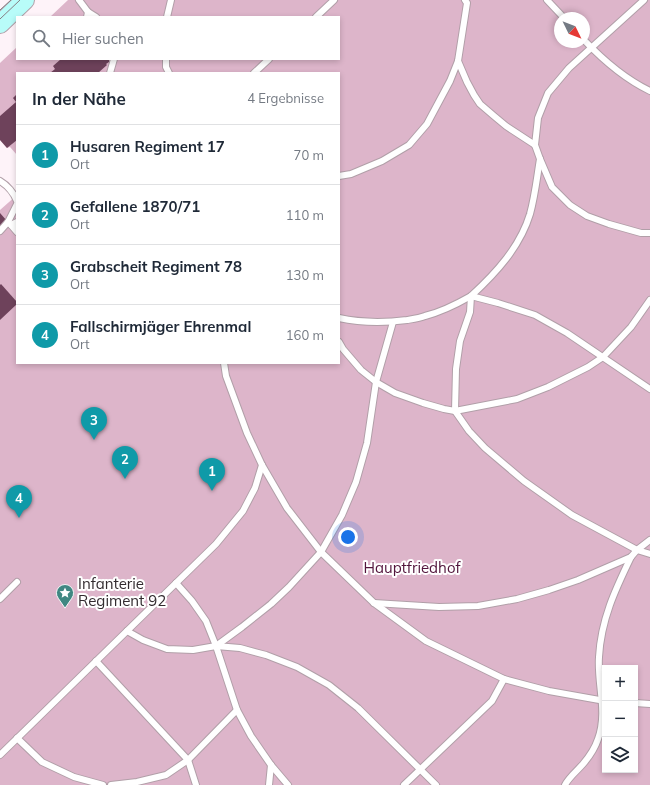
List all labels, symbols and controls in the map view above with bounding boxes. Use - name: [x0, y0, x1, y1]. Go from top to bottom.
- north arrow: [554, 12, 590, 48]
- search box: [16, 16, 340, 60]
- icon: search: [30, 27, 52, 49]
- text: Hier suchen: [62, 29, 144, 48]
- text: In der Nähe: [32, 88, 126, 109]
- text: 4 Ergebnisse: [247, 90, 324, 106]
- text: Husaren Regiment 17: [70, 137, 225, 156]
- text: 1: [41, 147, 49, 163]
- text: 70 m: [294, 147, 324, 163]
- text: Ort: [70, 156, 90, 172]
- text: Gefallene 1870/71: [70, 197, 200, 216]
- text: 2: [41, 207, 49, 223]
- text: 110 m: [286, 207, 324, 223]
- text: Ort: [70, 216, 90, 232]
- text: Grabscheit Regiment 78: [70, 257, 242, 276]
- text: 3: [41, 267, 49, 283]
- text: 130 m: [286, 267, 324, 283]
- text: Ort: [70, 276, 90, 292]
- text: Fallschirmjäger Ehrenmal: [70, 317, 251, 336]
- text: 4: [41, 327, 49, 343]
- text: 160 m: [286, 327, 324, 343]
- text: Ort: [70, 336, 90, 352]
- pin: 3: [81, 407, 107, 440]
- pin: 2: [112, 446, 138, 479]
- pin: 1: [199, 458, 225, 491]
- pin: 4: [6, 485, 32, 518]
- your location: [338, 527, 358, 547]
- park label: Hauptfriedhof: [364, 558, 461, 577]
- place label: Infanterie Regiment 92: [78, 574, 166, 610]
- place icon: Infanterie Regiment 92: [55, 583, 75, 608]
- map controls: [602, 665, 638, 773]
- button: +: [602, 665, 638, 701]
- button: −: [602, 701, 638, 737]
- button: layers: [602, 737, 638, 773]

